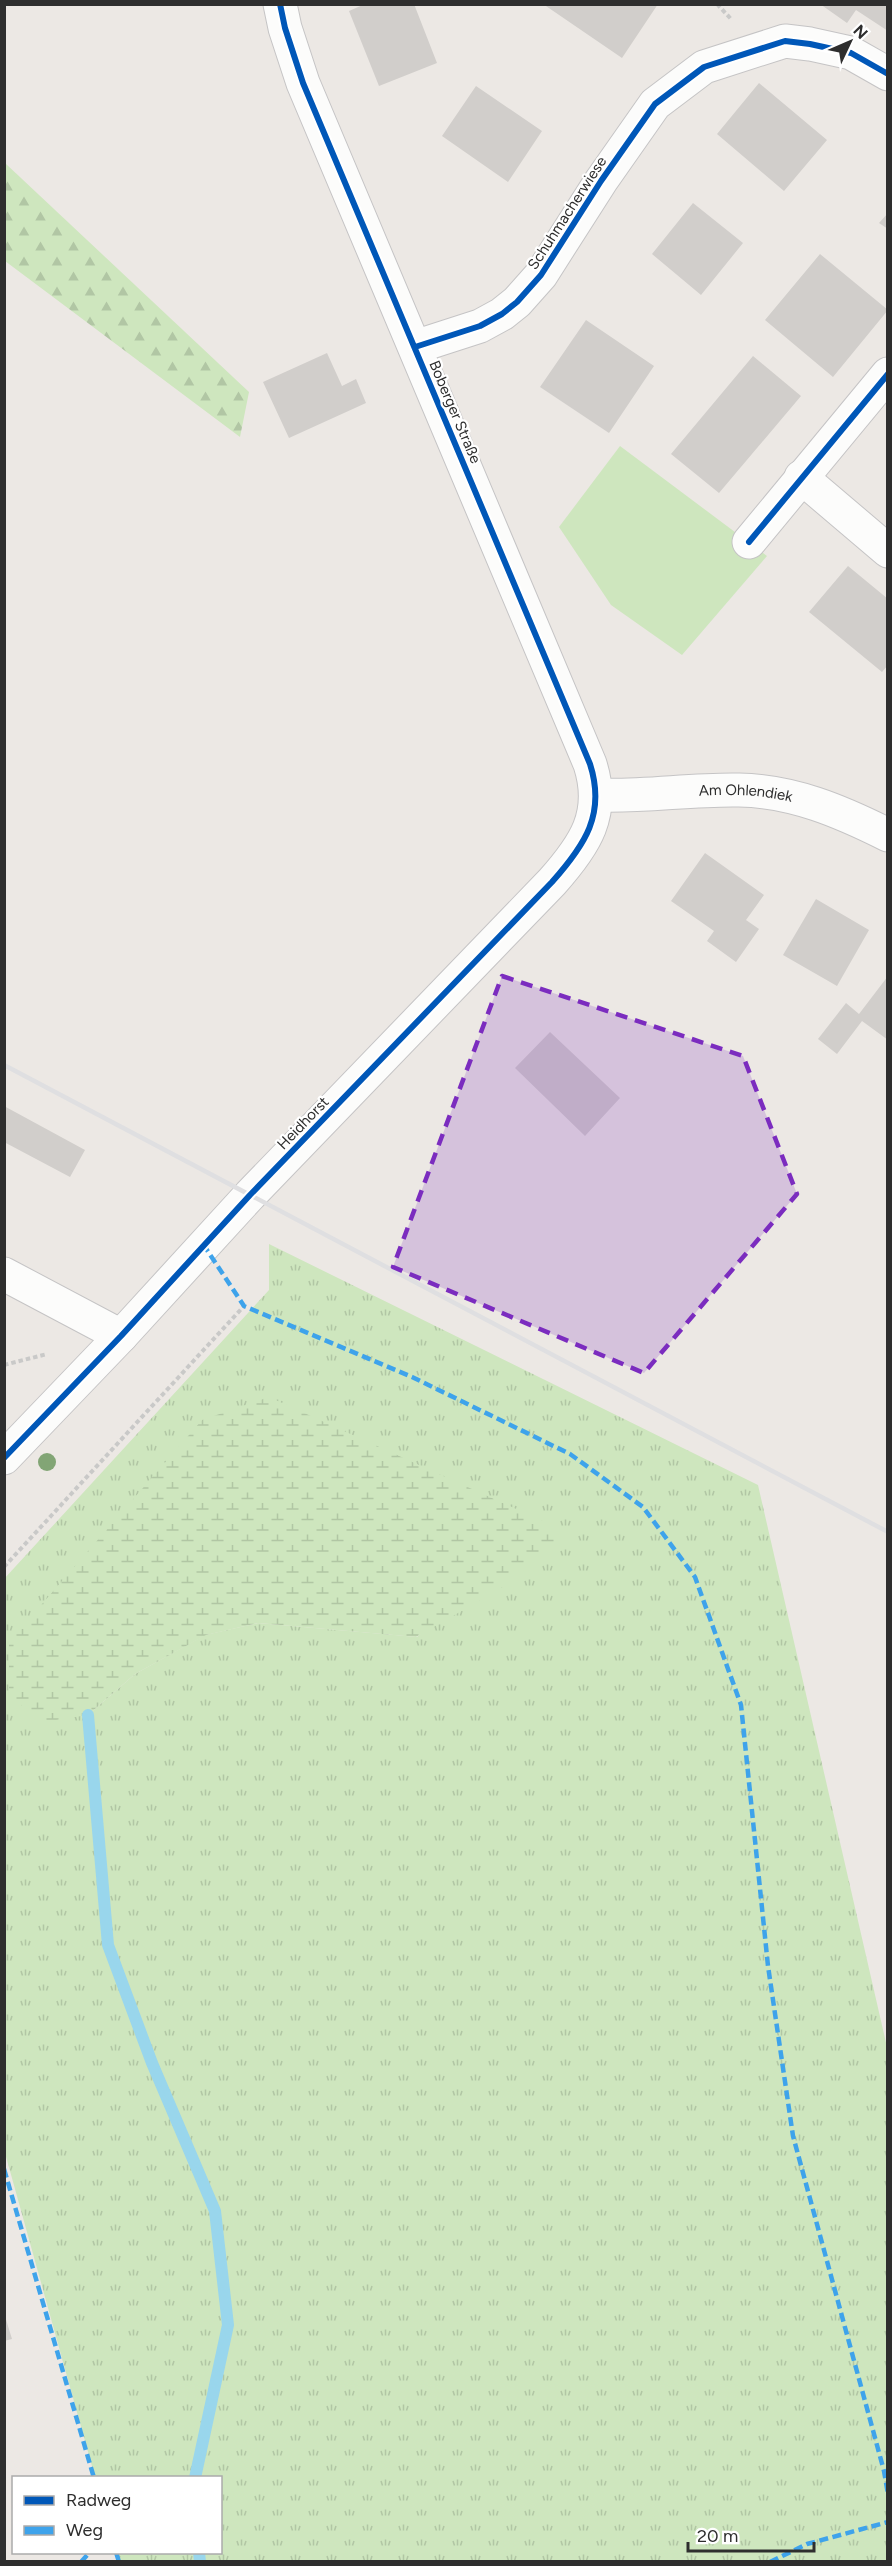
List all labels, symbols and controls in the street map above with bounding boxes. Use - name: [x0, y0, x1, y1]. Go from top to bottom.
- north arrow: [820, 12, 880, 72]
- text: N: [849, 21, 872, 43]
- street label: Schuhmacherwiese: [524, 153, 610, 273]
- street label: Boberger Straße: [425, 358, 485, 466]
- street label: Am Ohlendiek: [698, 781, 795, 806]
- street label: Heidhorst: [273, 1093, 333, 1153]
- legend: [12, 2476, 222, 2554]
- text: Radweg: [66, 2489, 131, 2511]
- scale bar: [688, 2515, 814, 2553]
- text: Weg: [66, 2519, 103, 2541]
- text: 20 m: [697, 2525, 738, 2547]

